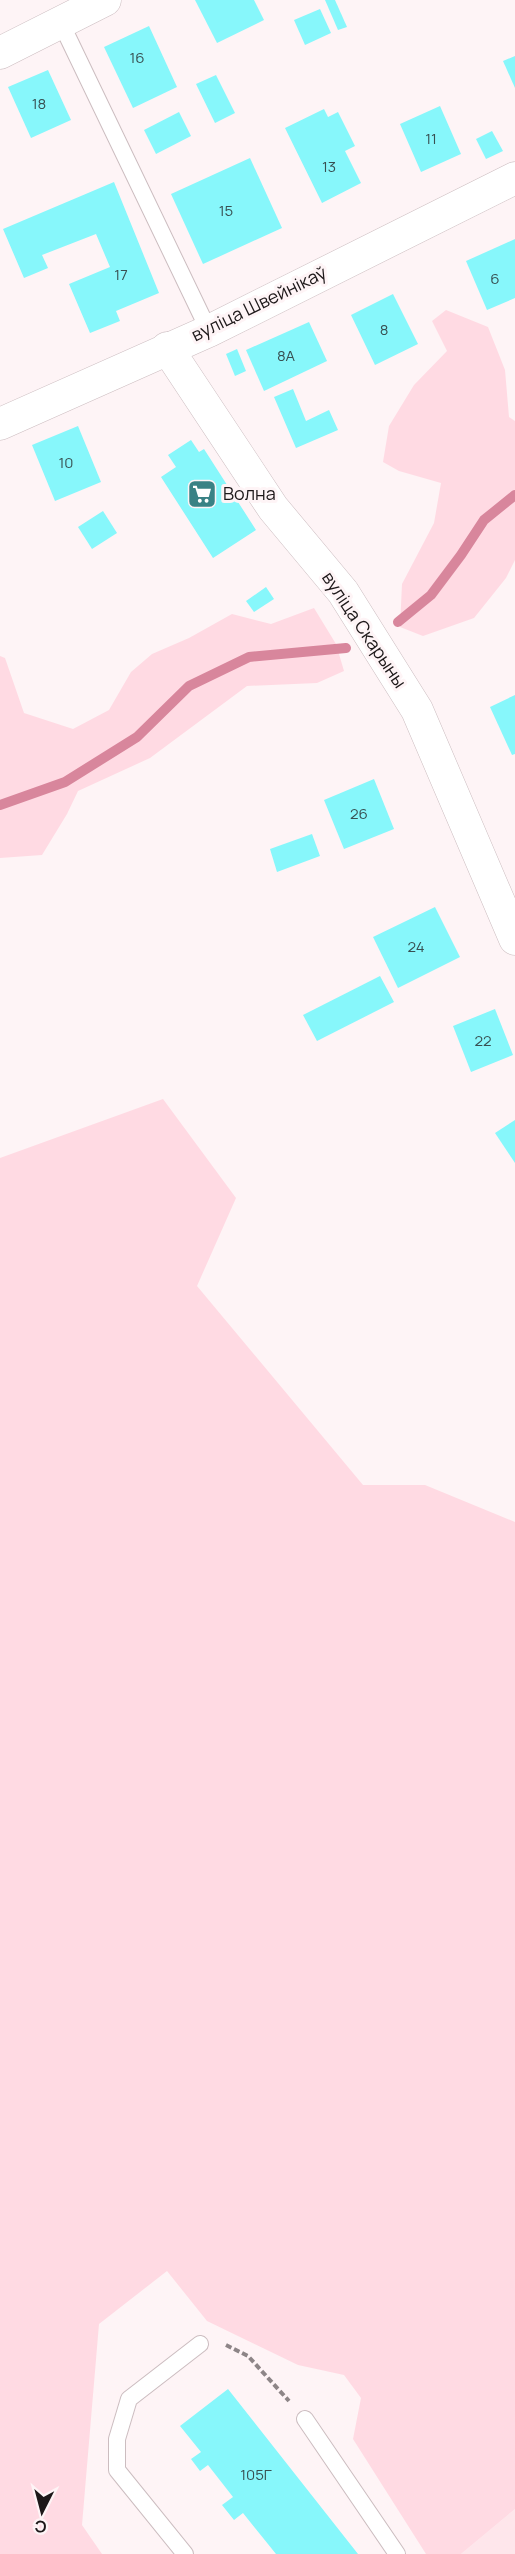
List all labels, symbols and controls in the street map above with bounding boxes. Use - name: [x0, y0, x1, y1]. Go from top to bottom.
- house number: 16: [129, 47, 145, 68]
- house number: 18: [32, 93, 46, 114]
- house number: 11: [425, 128, 437, 149]
- house number: 13: [322, 156, 336, 177]
- house number: 15: [219, 200, 233, 221]
- street label: вуліца Швейнікаў: [187, 260, 331, 346]
- house number: 17: [114, 264, 128, 285]
- house number: 6: [490, 268, 500, 289]
- house number: 8: [380, 319, 388, 340]
- house number: 8А: [277, 345, 296, 366]
- house number: 10: [59, 452, 74, 473]
- supermarket icon: Волна: [186, 478, 218, 510]
- place label: Волна: [223, 481, 276, 505]
- street label: вуліца Скарыны: [317, 567, 413, 692]
- house number: 26: [350, 803, 368, 824]
- house number: 24: [407, 936, 425, 957]
- house number: 22: [474, 1030, 492, 1051]
- house number: 105Г: [240, 2464, 272, 2485]
- north arrow: [12, 2482, 72, 2542]
- text: С: [33, 2515, 47, 2538]

